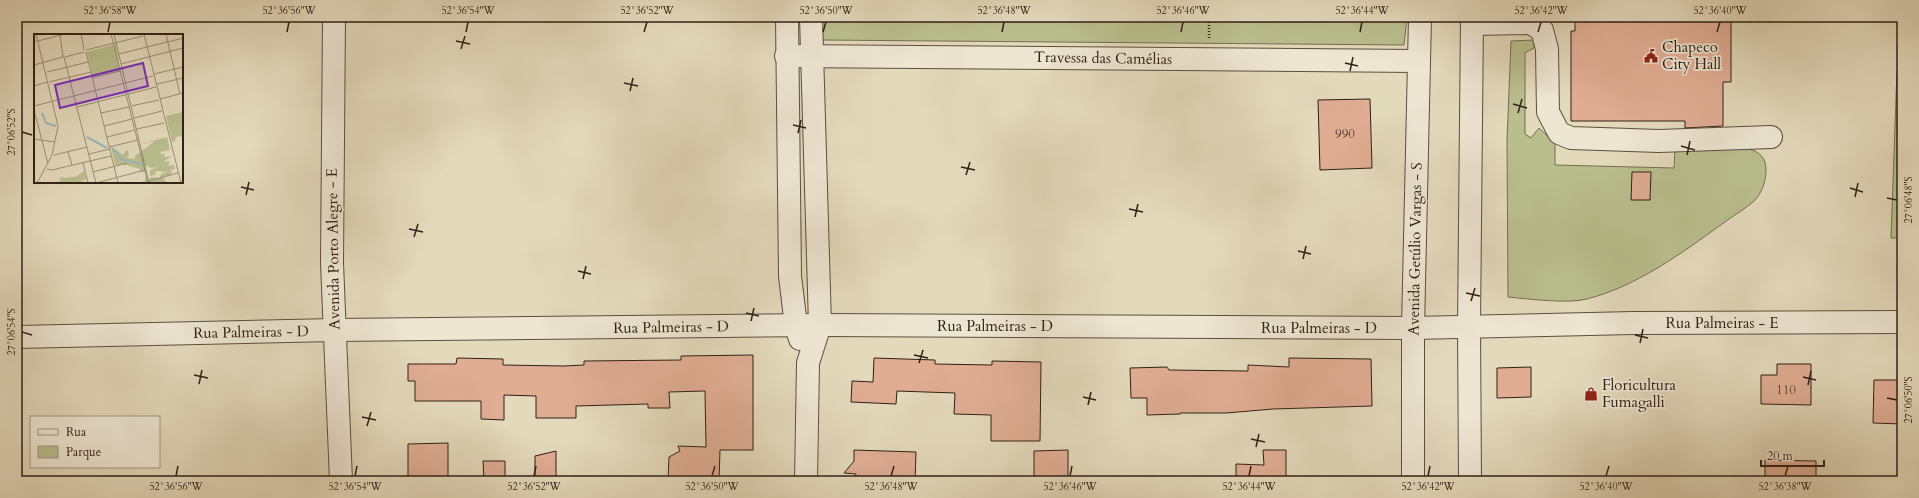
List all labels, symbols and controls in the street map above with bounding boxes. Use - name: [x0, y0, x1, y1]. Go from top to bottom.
- text: 52°36'58"W: [83, 4, 138, 18]
- text: 52°36'56"W: [262, 4, 317, 18]
- text: 52°36'54"W: [441, 4, 496, 18]
- text: 52°36'52"W: [620, 4, 675, 18]
- text: 52°36'50"W: [799, 4, 854, 18]
- text: 52°36'48"W: [977, 4, 1032, 18]
- text: 52°36'46"W: [1156, 4, 1211, 18]
- text: 52°36'44"W: [1335, 4, 1390, 18]
- text: 52°36'42"W: [1514, 4, 1569, 18]
- text: 52°36'40"W: [1693, 4, 1748, 18]
- inset map: [34, 34, 183, 183]
- place label: Chapeco City Hall: [1662, 37, 1721, 74]
- street label: Travessa das Camélias: [1034, 47, 1172, 69]
- public building icon: Chapeco City Hall: [1643, 48, 1659, 64]
- text: 27°06'52"S: [5, 108, 19, 156]
- house number: 990: [1335, 125, 1355, 143]
- street label: Avenida Getúlio Vargas - S: [1403, 162, 1427, 336]
- street label: Avenida Porto Alegre - E: [322, 168, 344, 330]
- text: 27°06'48"S: [1902, 176, 1916, 224]
- text: 27°06'54"S: [5, 308, 19, 356]
- street label: Rua Palmeiras - E: [1666, 313, 1779, 333]
- street label: Rua Palmeiras - D: [613, 316, 729, 338]
- street label: Rua Palmeiras - D: [937, 316, 1053, 336]
- street label: Rua Palmeiras - D: [1261, 318, 1377, 338]
- street label: Rua Palmeiras - D: [193, 321, 309, 343]
- place label: Floricultura Fumagalli: [1602, 375, 1676, 412]
- text: 27°06'50"S: [1902, 376, 1916, 424]
- house number: 110: [1776, 381, 1796, 399]
- shop icon: Floricultura Fumagalli: [1583, 386, 1599, 402]
- legend: [30, 416, 160, 468]
- text: Rua: [66, 424, 87, 440]
- scale bar: [1761, 442, 1824, 468]
- text: Parque: [66, 444, 101, 460]
- text: 20 m: [1767, 448, 1794, 464]
- text: 52°36'56"W: [149, 480, 204, 494]
- text: 52°36'54"W: [328, 480, 383, 494]
- text: 52°36'52"W: [507, 480, 562, 494]
- text: 52°36'50"W: [685, 480, 740, 494]
- text: 52°36'48"W: [864, 480, 919, 494]
- text: 52°36'46"W: [1043, 480, 1098, 494]
- text: 52°36'44"W: [1222, 480, 1277, 494]
- text: 52°36'42"W: [1401, 480, 1456, 494]
- text: 52°36'40"W: [1579, 480, 1634, 494]
- text: 52°36'38"W: [1758, 480, 1813, 494]

